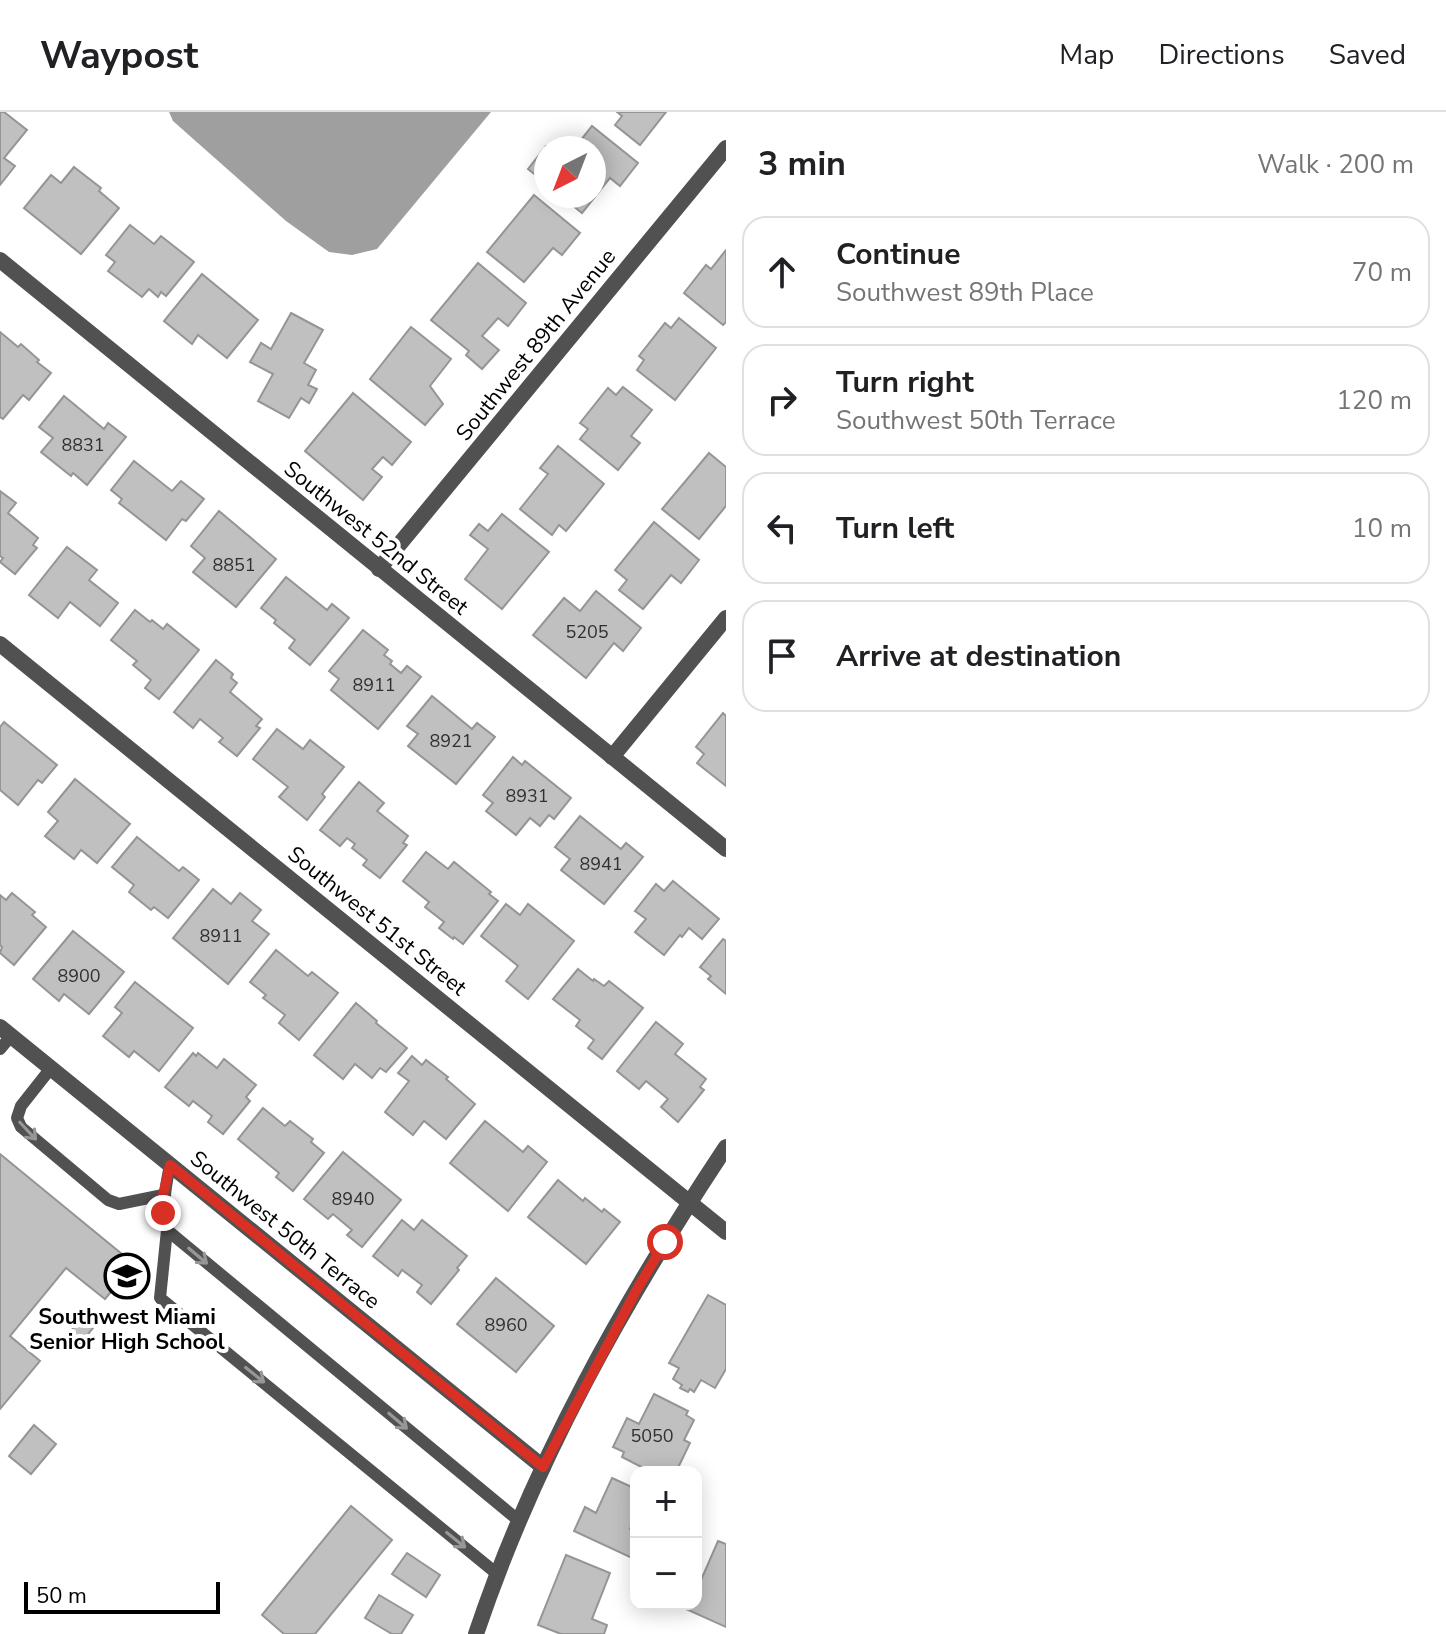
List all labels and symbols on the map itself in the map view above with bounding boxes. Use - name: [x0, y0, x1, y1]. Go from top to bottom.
- north arrow: [534, 136, 606, 208]
- street label: Southwest 89th Avenue: [449, 243, 623, 447]
- house number: 8831: [61, 433, 105, 457]
- street label: Southwest 52nd Street: [277, 454, 475, 622]
- house number: 8851: [212, 553, 256, 577]
- house number: 5205: [565, 620, 609, 644]
- house number: 8911: [352, 673, 396, 697]
- house number: 8921: [429, 729, 473, 753]
- house number: 8931: [505, 784, 549, 808]
- street label: Southwest 51st Street: [281, 839, 473, 1003]
- house number: 8941: [579, 852, 623, 876]
- house number: 8911: [199, 924, 243, 948]
- house number: 8900: [57, 964, 101, 988]
- one-way arrow: [18, 1121, 37, 1141]
- street label: Southwest 50th Terrace: [184, 1144, 386, 1316]
- house number: 8940: [331, 1187, 375, 1211]
- route end: [145, 1195, 181, 1231]
- route start: [647, 1224, 683, 1260]
- one-way arrow: [187, 1247, 208, 1265]
- school or university icon: Southwest Miami Senior High School: [103, 1252, 151, 1300]
- place label: Southwest Miami Senior High School: [29, 1302, 225, 1357]
- house number: 8960: [484, 1313, 528, 1337]
- one-way arrow: [244, 1366, 265, 1384]
- one-way arrow: [388, 1412, 408, 1430]
- house number: 5050: [630, 1424, 674, 1448]
- one-way arrow: [445, 1531, 466, 1549]
- scale bar: [24, 1578, 220, 1614]

